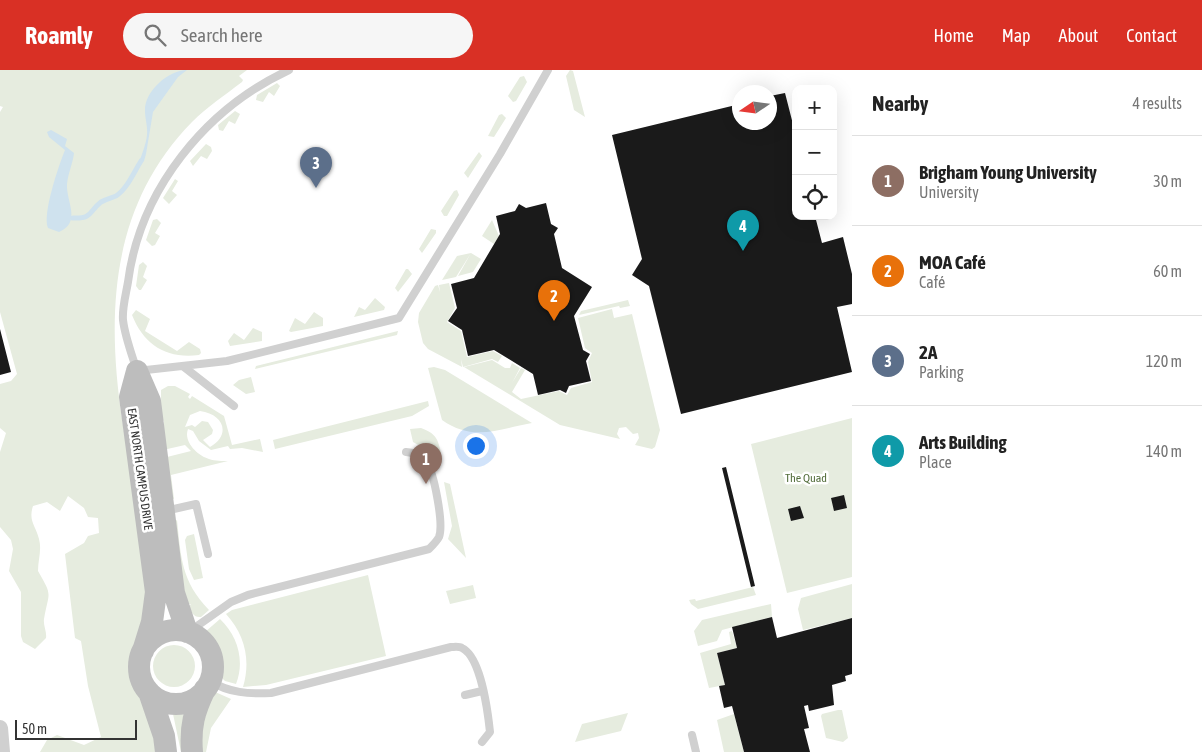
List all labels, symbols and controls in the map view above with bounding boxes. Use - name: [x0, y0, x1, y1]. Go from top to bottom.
- search box: [123, 13, 473, 58]
- icon: search: [141, 21, 169, 49]
- text: Roamly: [25, 22, 93, 49]
- text: Search here: [181, 24, 263, 46]
- text: Home: [934, 25, 974, 46]
- text: Map: [1002, 25, 1031, 46]
- text: About: [1059, 25, 1098, 46]
- text: Contact: [1126, 25, 1177, 46]
- north arrow: [732, 85, 777, 130]
- map controls: [792, 85, 837, 220]
- button: +: [792, 85, 837, 130]
- text: Nearby: [872, 91, 928, 115]
- text: 4 results: [1132, 94, 1182, 112]
- button: −: [792, 130, 837, 175]
- pin: 3: [300, 147, 332, 188]
- text: Brigham Young University: [919, 161, 1097, 183]
- text: 1: [884, 172, 892, 190]
- text: 30 m: [1153, 172, 1182, 190]
- button: locate: [792, 175, 837, 220]
- text: University: [919, 183, 979, 201]
- pin: 4: [727, 210, 759, 251]
- text: MOA Café: [919, 251, 986, 273]
- text: 2: [884, 262, 892, 280]
- text: 60 m: [1153, 262, 1182, 280]
- text: Café: [919, 273, 945, 291]
- pin: 2: [538, 280, 570, 321]
- text: 2A: [919, 341, 937, 363]
- text: 3: [884, 352, 892, 370]
- text: 120 m: [1146, 352, 1182, 370]
- text: Parking: [919, 363, 964, 381]
- street label: EAST NORTH CAMPUS DRIVE: [125, 407, 155, 531]
- text: Arts Building: [919, 431, 1007, 453]
- your location: [463, 433, 489, 459]
- text: 4: [884, 442, 892, 460]
- text: 140 m: [1146, 442, 1182, 460]
- pin: 1: [410, 443, 442, 484]
- text: Place: [919, 453, 952, 471]
- park label: The Quad: [785, 471, 827, 485]
- scale bar: [15, 717, 138, 740]
- text: 50 m: [22, 721, 47, 737]

